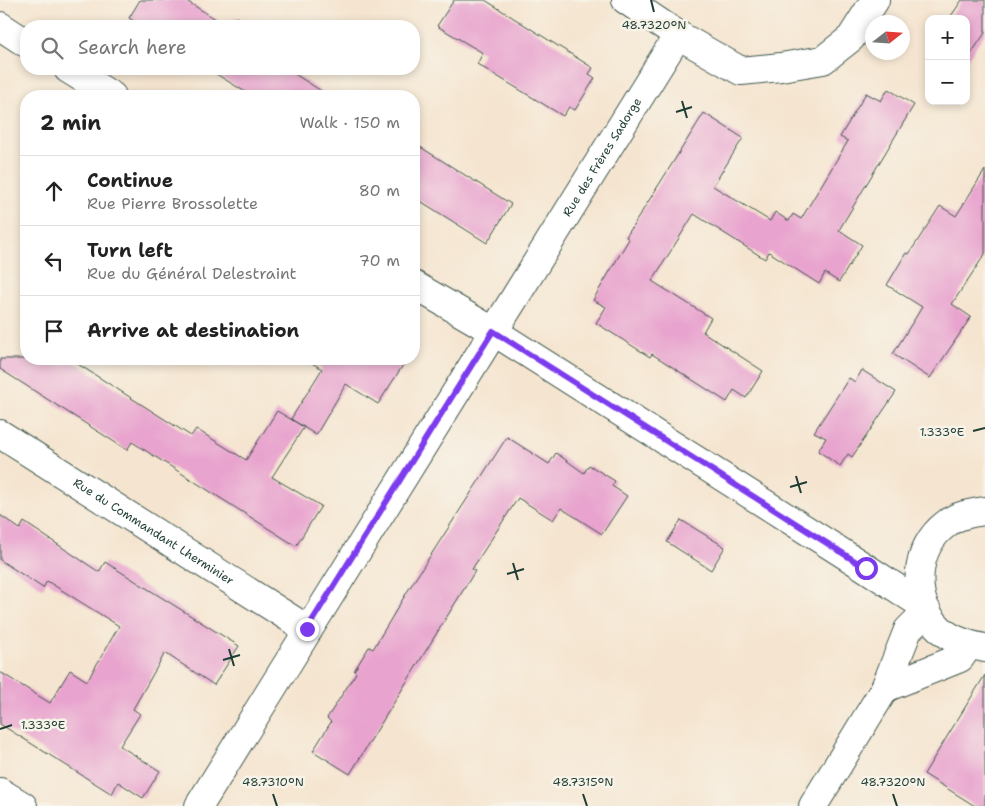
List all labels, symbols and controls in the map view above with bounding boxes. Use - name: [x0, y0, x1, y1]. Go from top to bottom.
- north arrow: [865, 15, 910, 60]
- map controls: [925, 15, 970, 105]
- button: +: [925, 15, 970, 60]
- text: 48.7320°N: [622, 17, 686, 33]
- search box: [20, 20, 420, 75]
- icon: search: [38, 34, 66, 62]
- text: Search here: [78, 35, 187, 60]
- button: −: [925, 60, 970, 105]
- street label: Rue des Frères Sadorge: [559, 94, 645, 220]
- text: 2 min: [40, 109, 101, 137]
- text: Walk · 150 m: [299, 112, 400, 133]
- text: Continue: [87, 168, 173, 193]
- icon: ahead: [40, 177, 68, 205]
- text: 80 m: [359, 180, 400, 201]
- text: Rue Pierre Brossolette: [87, 193, 258, 214]
- text: Turn left: [87, 238, 173, 263]
- icon: left: [40, 247, 68, 275]
- text: 70 m: [359, 250, 400, 271]
- text: Rue du Général Delestraint: [87, 263, 297, 284]
- icon: arrive: [40, 317, 68, 345]
- text: Arrive at destination: [87, 318, 299, 343]
- text: 1.333°E: [920, 424, 964, 440]
- street label: Rue du Commandant Lherminier: [70, 475, 237, 589]
- route start: [855, 557, 878, 580]
- route end: [296, 618, 319, 641]
- text: 1.333°E: [21, 717, 65, 733]
- text: 48.7310°N: [242, 774, 304, 790]
- text: 48.7315°N: [553, 774, 613, 790]
- text: 48.7320°N: [861, 774, 925, 790]

